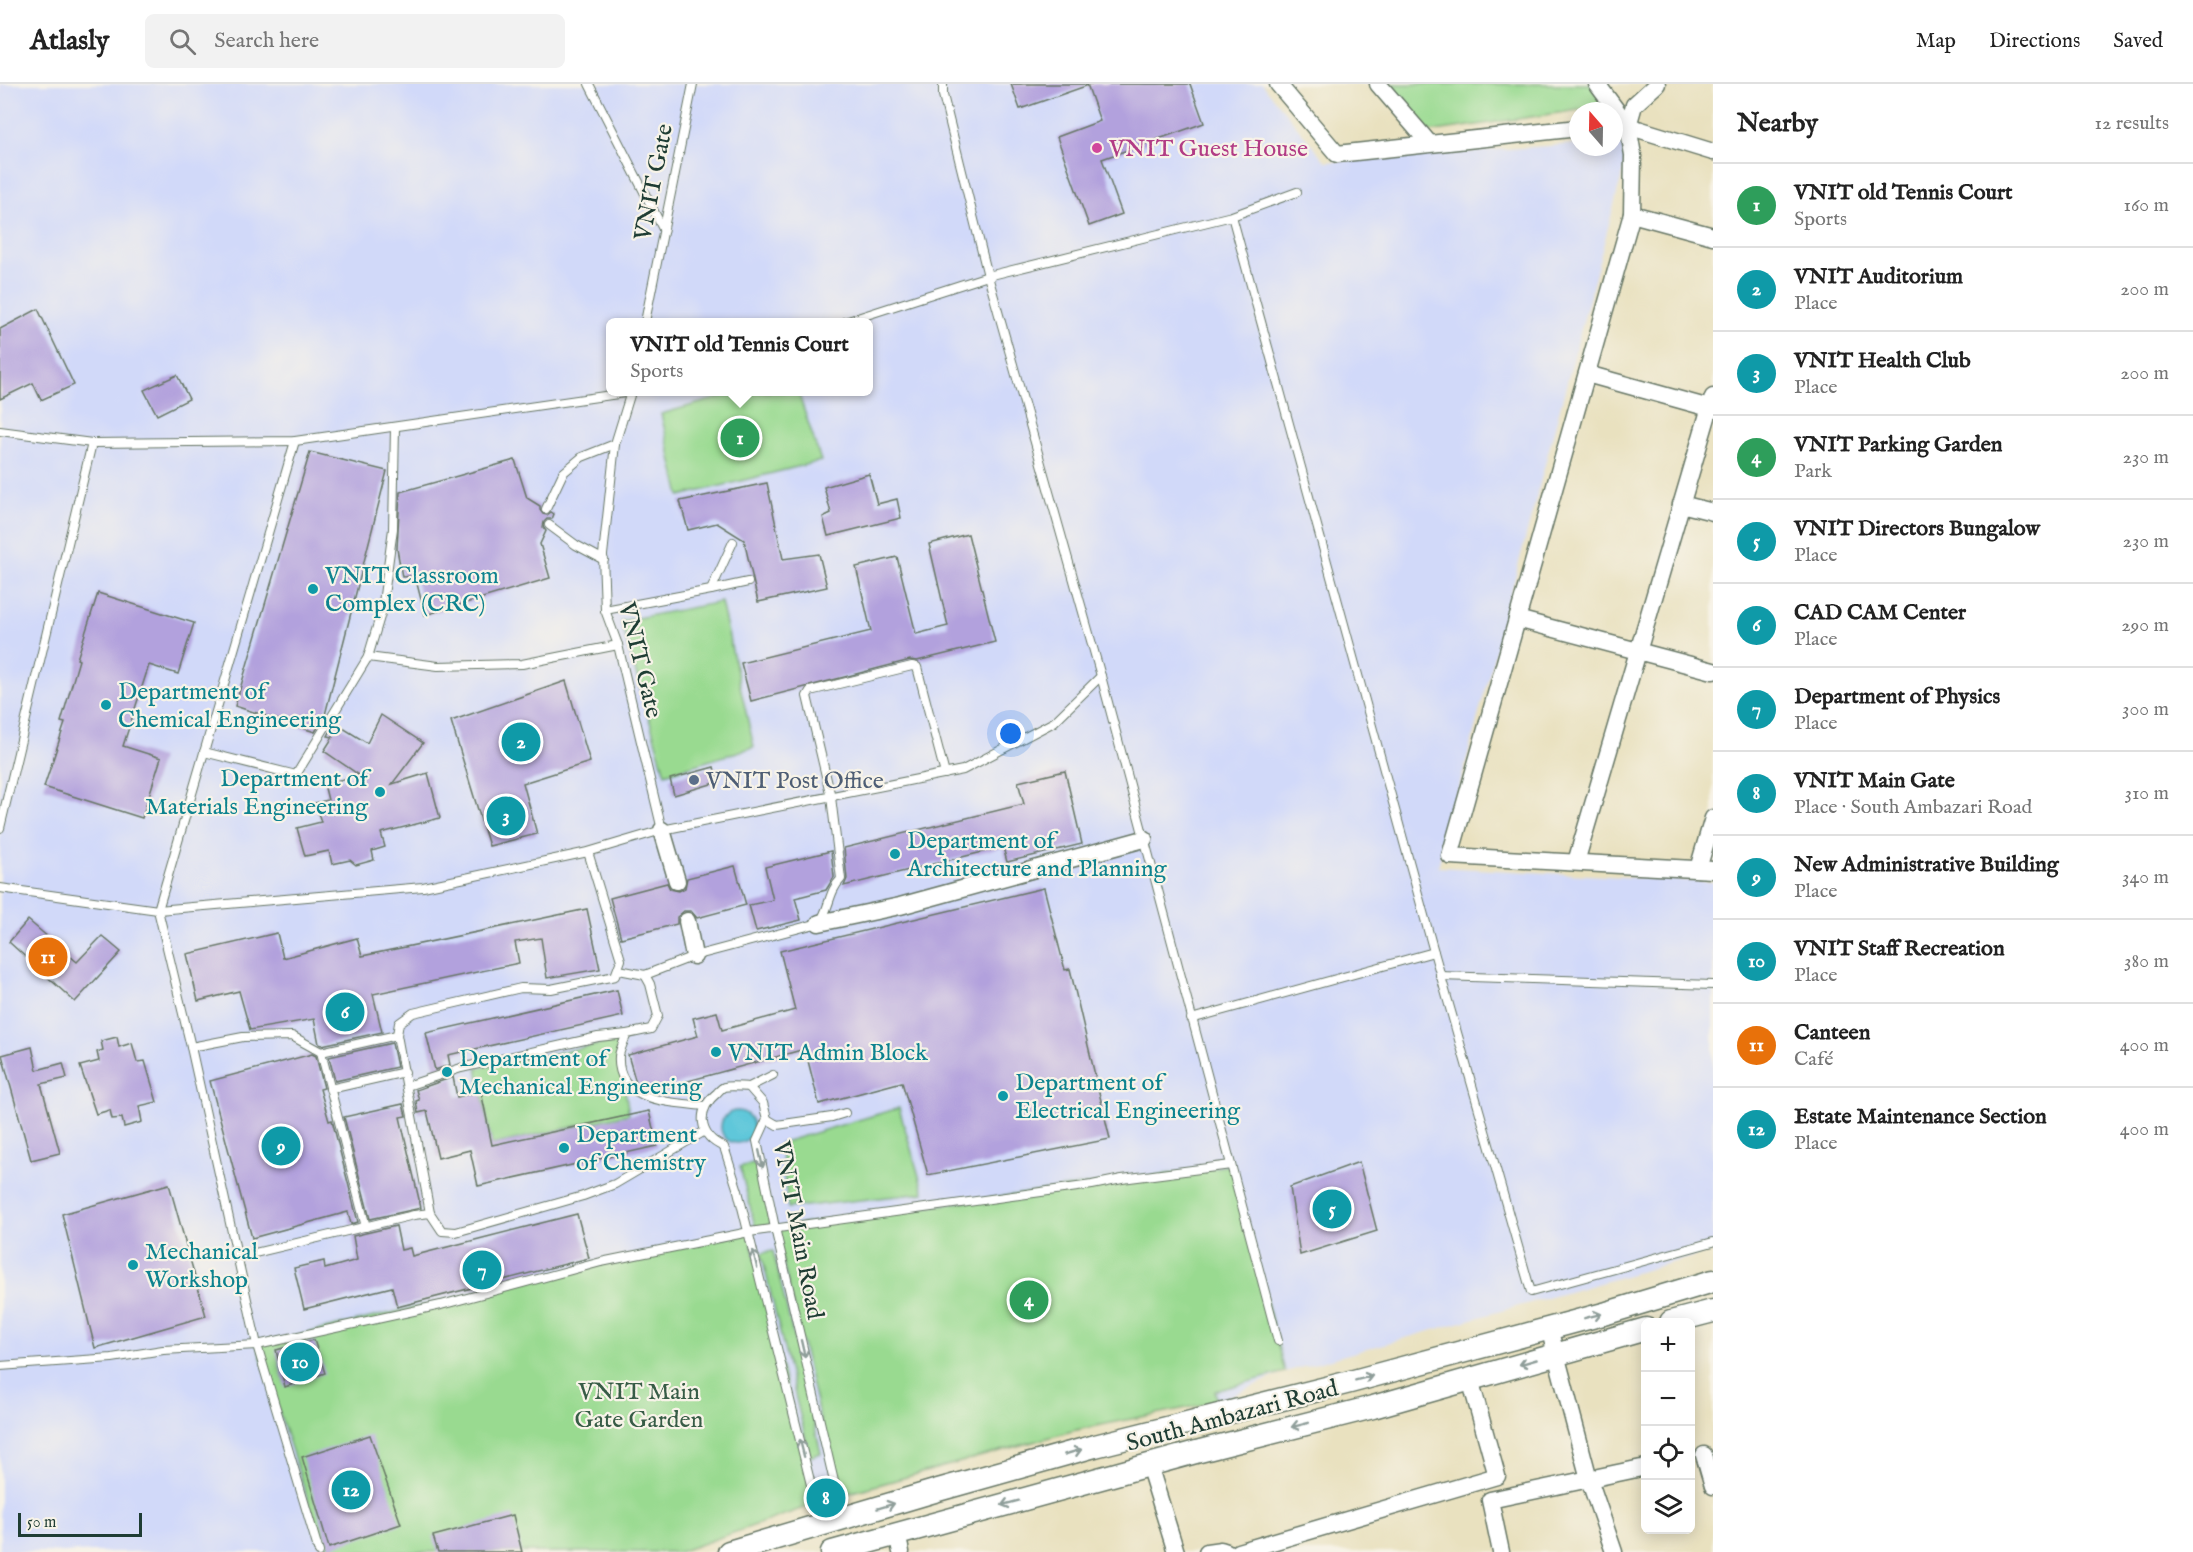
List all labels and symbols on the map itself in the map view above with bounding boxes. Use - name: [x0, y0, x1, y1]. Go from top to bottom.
- north arrow: [1569, 102, 1623, 156]
- street label: VNIT Gate: [628, 121, 681, 244]
- place label: VNIT Guest House: [1108, 134, 1308, 165]
- marker: VNIT Guest House: [1090, 141, 1104, 155]
- pin: 1: [720, 416, 760, 460]
- place label: VNIT Classroom Complex (CRC): [324, 561, 499, 620]
- marker: VNIT Classroom Complex (CRC): [306, 582, 320, 596]
- street label: VNIT Gate: [610, 598, 669, 721]
- place label: Department of Chemical Engineering: [118, 677, 342, 736]
- marker: Department of Chemical Engineering: [99, 698, 113, 712]
- your location: [996, 719, 1025, 748]
- pin: 2: [502, 720, 540, 764]
- place label: Department of Materials Engineering: [145, 764, 372, 823]
- place label: VNIT Post Office: [705, 766, 884, 797]
- marker: VNIT Post Office: [687, 773, 701, 787]
- marker: Department of Materials Engineering: [373, 785, 387, 799]
- pin: 3: [486, 794, 526, 838]
- place label: Department of Architecture and Planning: [906, 826, 1168, 885]
- marker: Department of Architecture and Planning: [888, 847, 902, 861]
- pin: 11: [28, 934, 68, 980]
- pin: 6: [326, 990, 364, 1034]
- place label: VNIT Admin Block: [727, 1038, 928, 1069]
- place label: Department of Mechanical Engineering: [459, 1044, 703, 1103]
- marker: VNIT Admin Block: [709, 1045, 723, 1059]
- marker: Department of Mechanical Engineering: [440, 1065, 454, 1079]
- place label: Department of Electrical Engineering: [1015, 1068, 1241, 1127]
- marker: Department of Electrical Engineering: [996, 1089, 1010, 1103]
- place label: Department of Chemistry: [576, 1120, 706, 1179]
- pin: 9: [262, 1124, 300, 1168]
- street label: VNIT Main Road: [765, 1137, 830, 1322]
- marker: Department of Chemistry: [557, 1141, 571, 1155]
- one-way arrow: [756, 1148, 767, 1168]
- pin: 5: [1312, 1186, 1352, 1232]
- place label: Mechanical Workshop: [145, 1237, 259, 1296]
- pin: 7: [462, 1248, 502, 1292]
- one-way arrow: [749, 1250, 761, 1269]
- marker: Mechanical Workshop: [126, 1258, 140, 1272]
- pin: 4: [1010, 1278, 1048, 1322]
- one-way arrow: [1583, 1310, 1602, 1322]
- one-way arrow: [798, 1339, 810, 1358]
- pin: 10: [280, 1340, 320, 1384]
- one-way arrow: [1519, 1357, 1538, 1368]
- one-way arrow: [1354, 1372, 1373, 1384]
- street label: South Ambazari Road: [1123, 1373, 1342, 1460]
- park label: VNIT Main Gate Garden: [575, 1377, 704, 1436]
- one-way arrow: [1291, 1420, 1310, 1432]
- one-way arrow: [795, 1439, 807, 1458]
- one-way arrow: [1063, 1446, 1082, 1458]
- pin: 12: [332, 1468, 370, 1512]
- pin: 8: [806, 1476, 846, 1520]
- one-way arrow: [1001, 1498, 1020, 1509]
- one-way arrow: [876, 1500, 895, 1511]
- scale bar: [18, 1510, 142, 1538]

